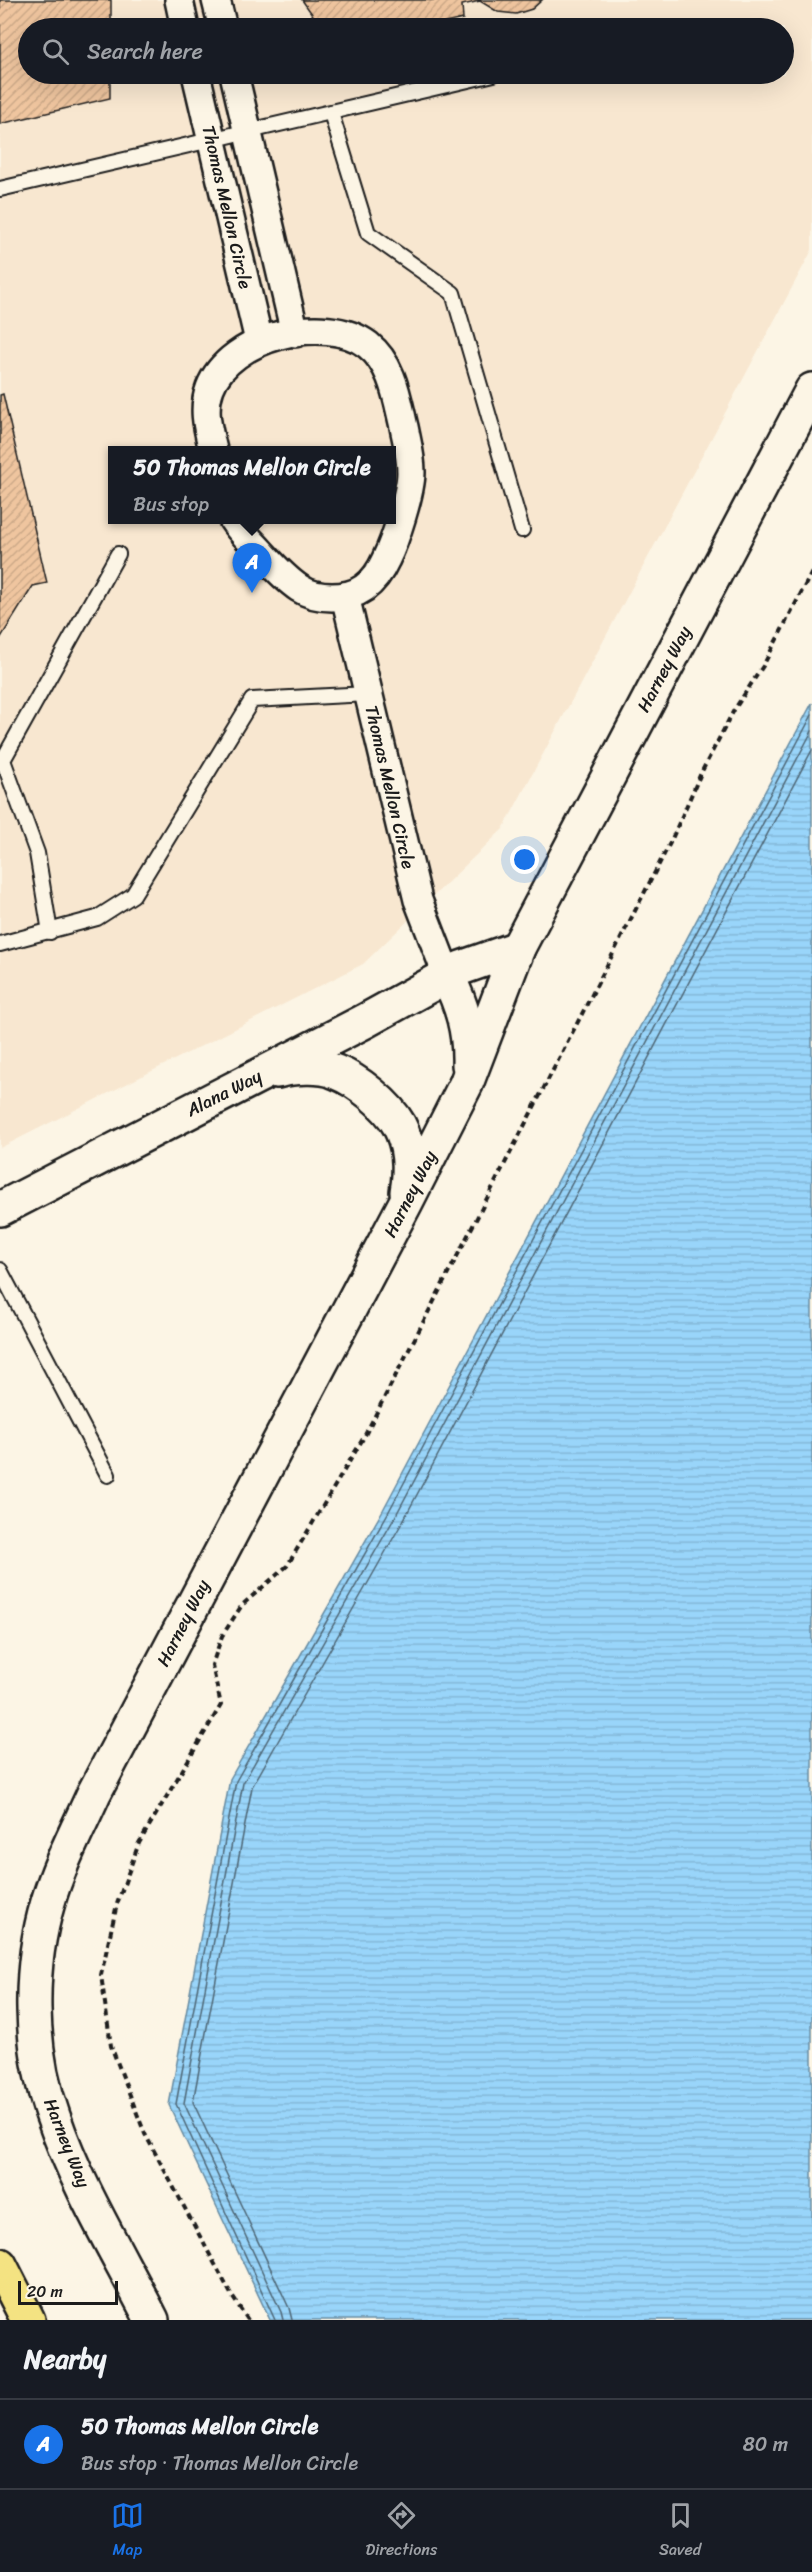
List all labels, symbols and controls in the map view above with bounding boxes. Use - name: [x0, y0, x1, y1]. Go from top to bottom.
- search box: [18, 18, 794, 84]
- text: Search here: [87, 32, 203, 71]
- icon: search: [39, 35, 72, 68]
- street label: Thomas Mellon Circle: [193, 122, 261, 292]
- popup: [108, 446, 396, 524]
- text: 50 Thomas Mellon Circle: [133, 448, 371, 487]
- text: Bus stop: [133, 487, 209, 522]
- pin: A: [232, 544, 272, 593]
- street label: Harney Way: [628, 619, 701, 718]
- street label: Thomas Mellon Circle: [356, 702, 424, 872]
- your location: [510, 845, 539, 874]
- street label: Alana Way: [180, 1060, 268, 1126]
- street label: Harney Way: [374, 1144, 446, 1243]
- street label: Harney Way: [147, 1573, 219, 1672]
- street label: Harney Way: [35, 2093, 100, 2193]
- text: 20 m: [27, 2277, 63, 2306]
- scale bar: [18, 2278, 118, 2306]
- text: Nearby: [24, 2336, 106, 2382]
- text: 50 Thomas Mellon Circle: [81, 2407, 318, 2446]
- text: A: [37, 2427, 50, 2462]
- text: 80 m: [743, 2427, 788, 2462]
- text: Bus stop · Thomas Mellon Circle: [81, 2446, 358, 2481]
- tab: Map: [111, 2499, 144, 2564]
- tab: Directions: [366, 2499, 437, 2564]
- tab: Saved: [659, 2499, 701, 2564]

